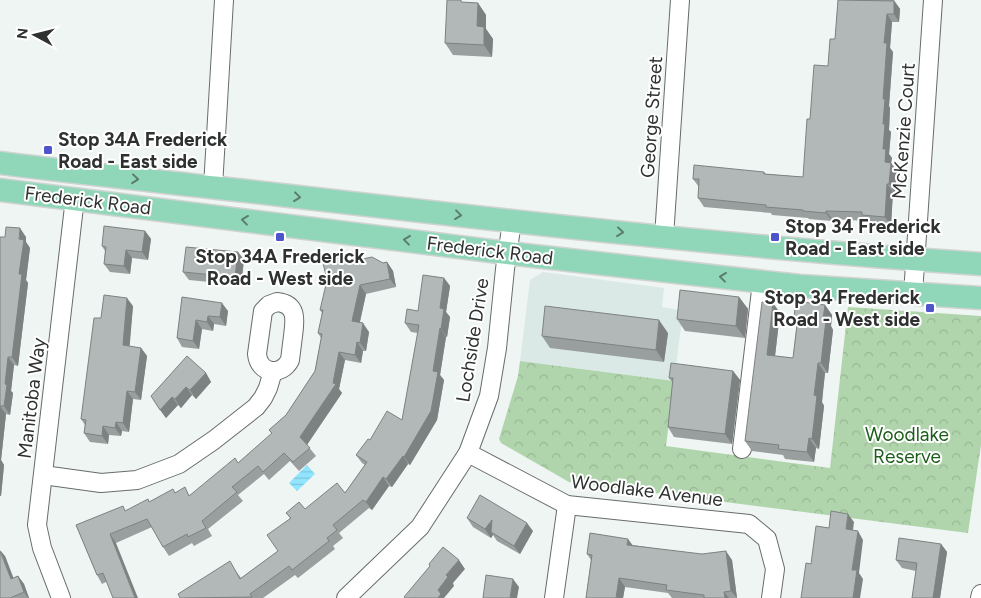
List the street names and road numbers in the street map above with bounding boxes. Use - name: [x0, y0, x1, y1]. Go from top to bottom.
- street label: George Street: [636, 56, 667, 179]
- street label: McKenzie Court: [887, 62, 920, 200]
- street label: Frederick Road: [23, 181, 152, 220]
- street label: Frederick Road: [425, 231, 554, 270]
- street label: Lochside Drive: [451, 276, 494, 404]
- street label: Manitoba Way: [13, 336, 50, 460]
- street label: Woodlake Avenue: [570, 470, 724, 511]

